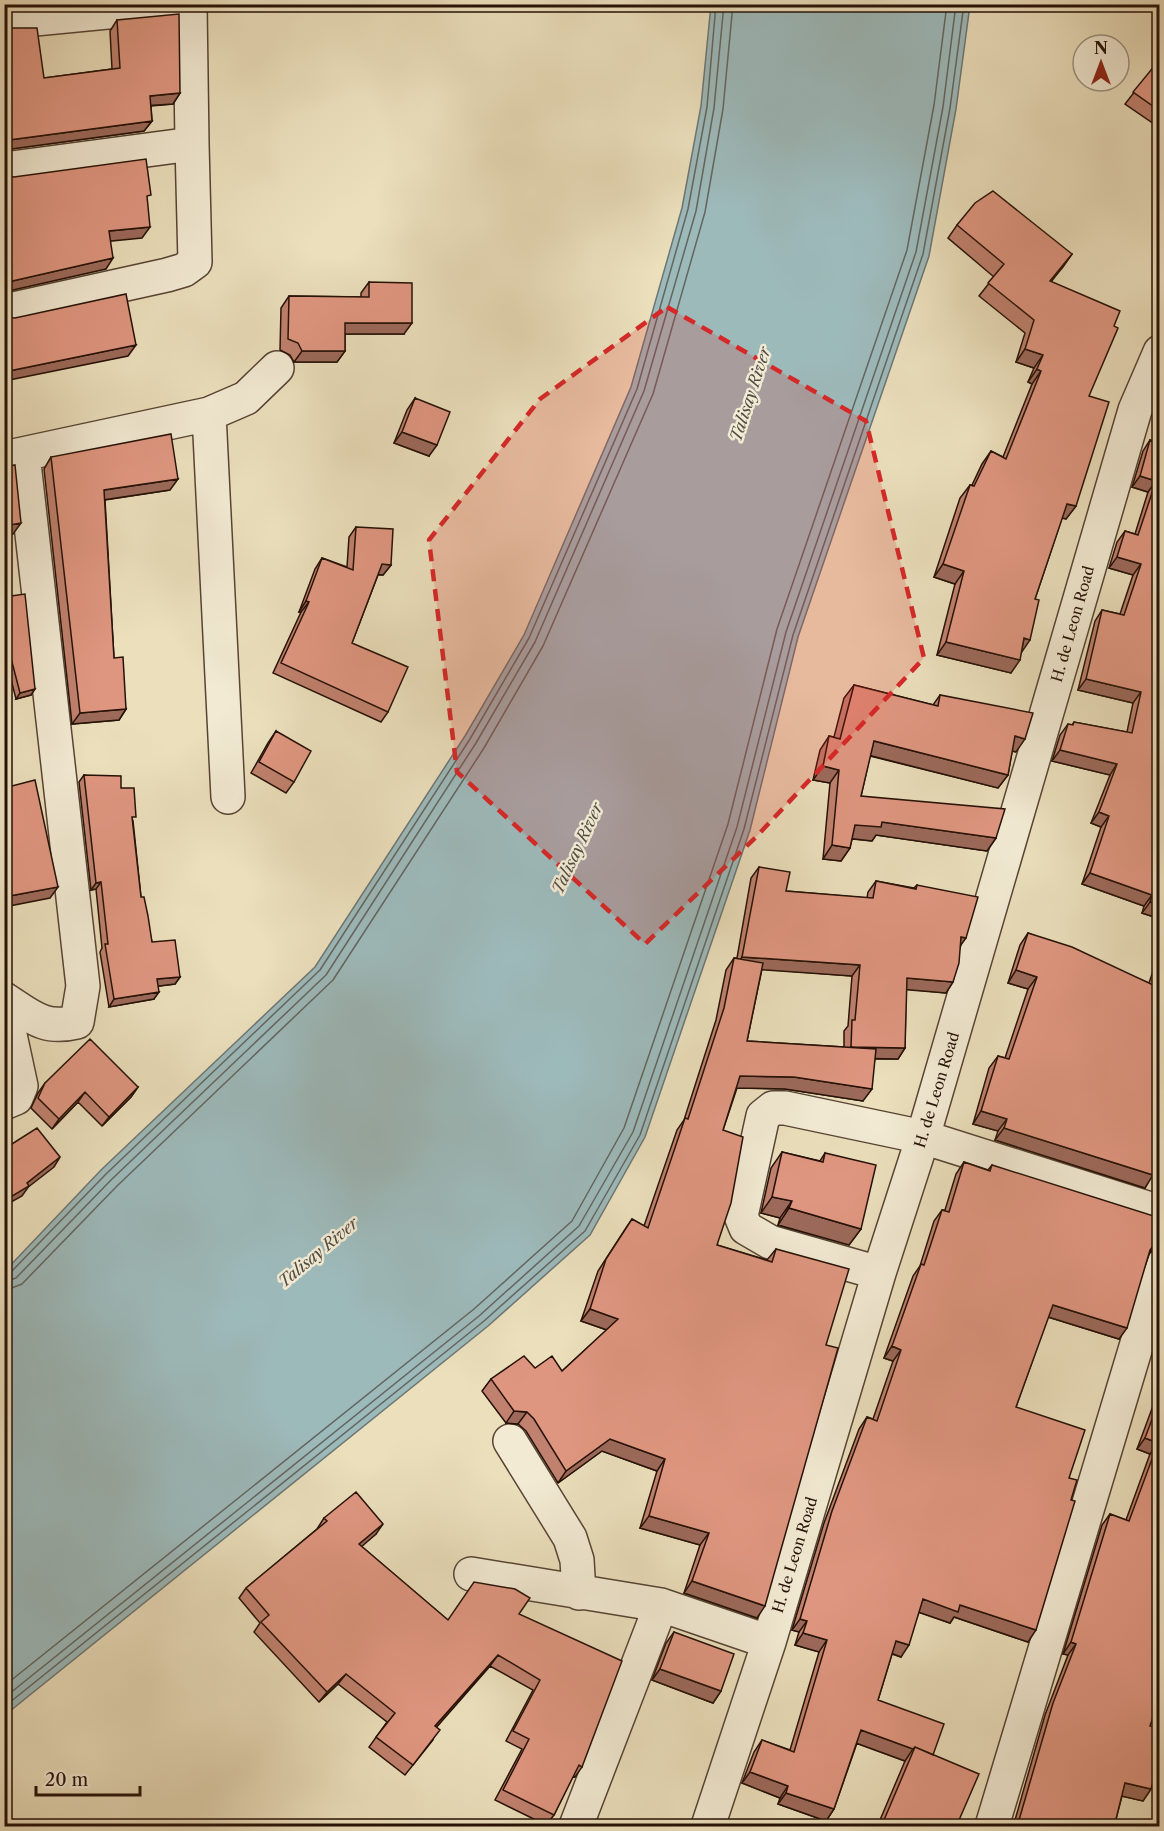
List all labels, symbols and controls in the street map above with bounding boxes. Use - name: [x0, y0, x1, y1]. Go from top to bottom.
- north arrow: [1071, 33, 1131, 93]
- text: N: [1094, 38, 1108, 58]
- water label: Talisay River: [725, 343, 775, 444]
- street label: H. de Leon Road: [1047, 563, 1098, 684]
- water label: Talisay River: [547, 798, 607, 897]
- street label: H. de Leon Road: [910, 1030, 963, 1150]
- water label: Talisay River: [274, 1212, 363, 1291]
- street label: H. de Leon Road: [768, 1495, 821, 1615]
- scale bar: [36, 1759, 140, 1797]
- text: 20 m: [45, 1769, 89, 1791]

